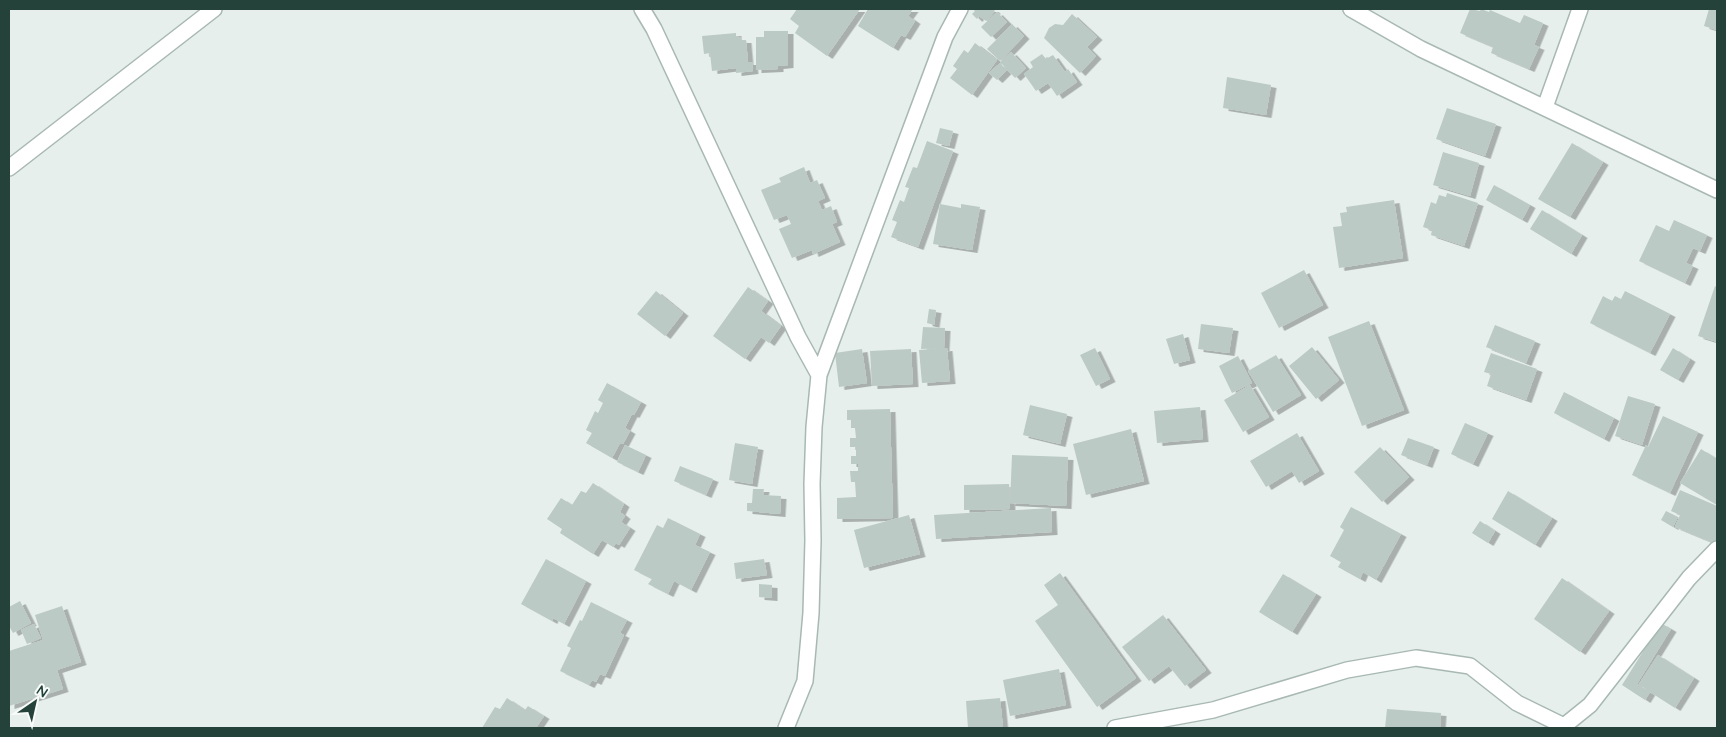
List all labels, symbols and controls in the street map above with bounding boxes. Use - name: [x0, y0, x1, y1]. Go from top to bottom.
- north arrow: [10, 677, 60, 727]
- text: N: [33, 681, 52, 702]

